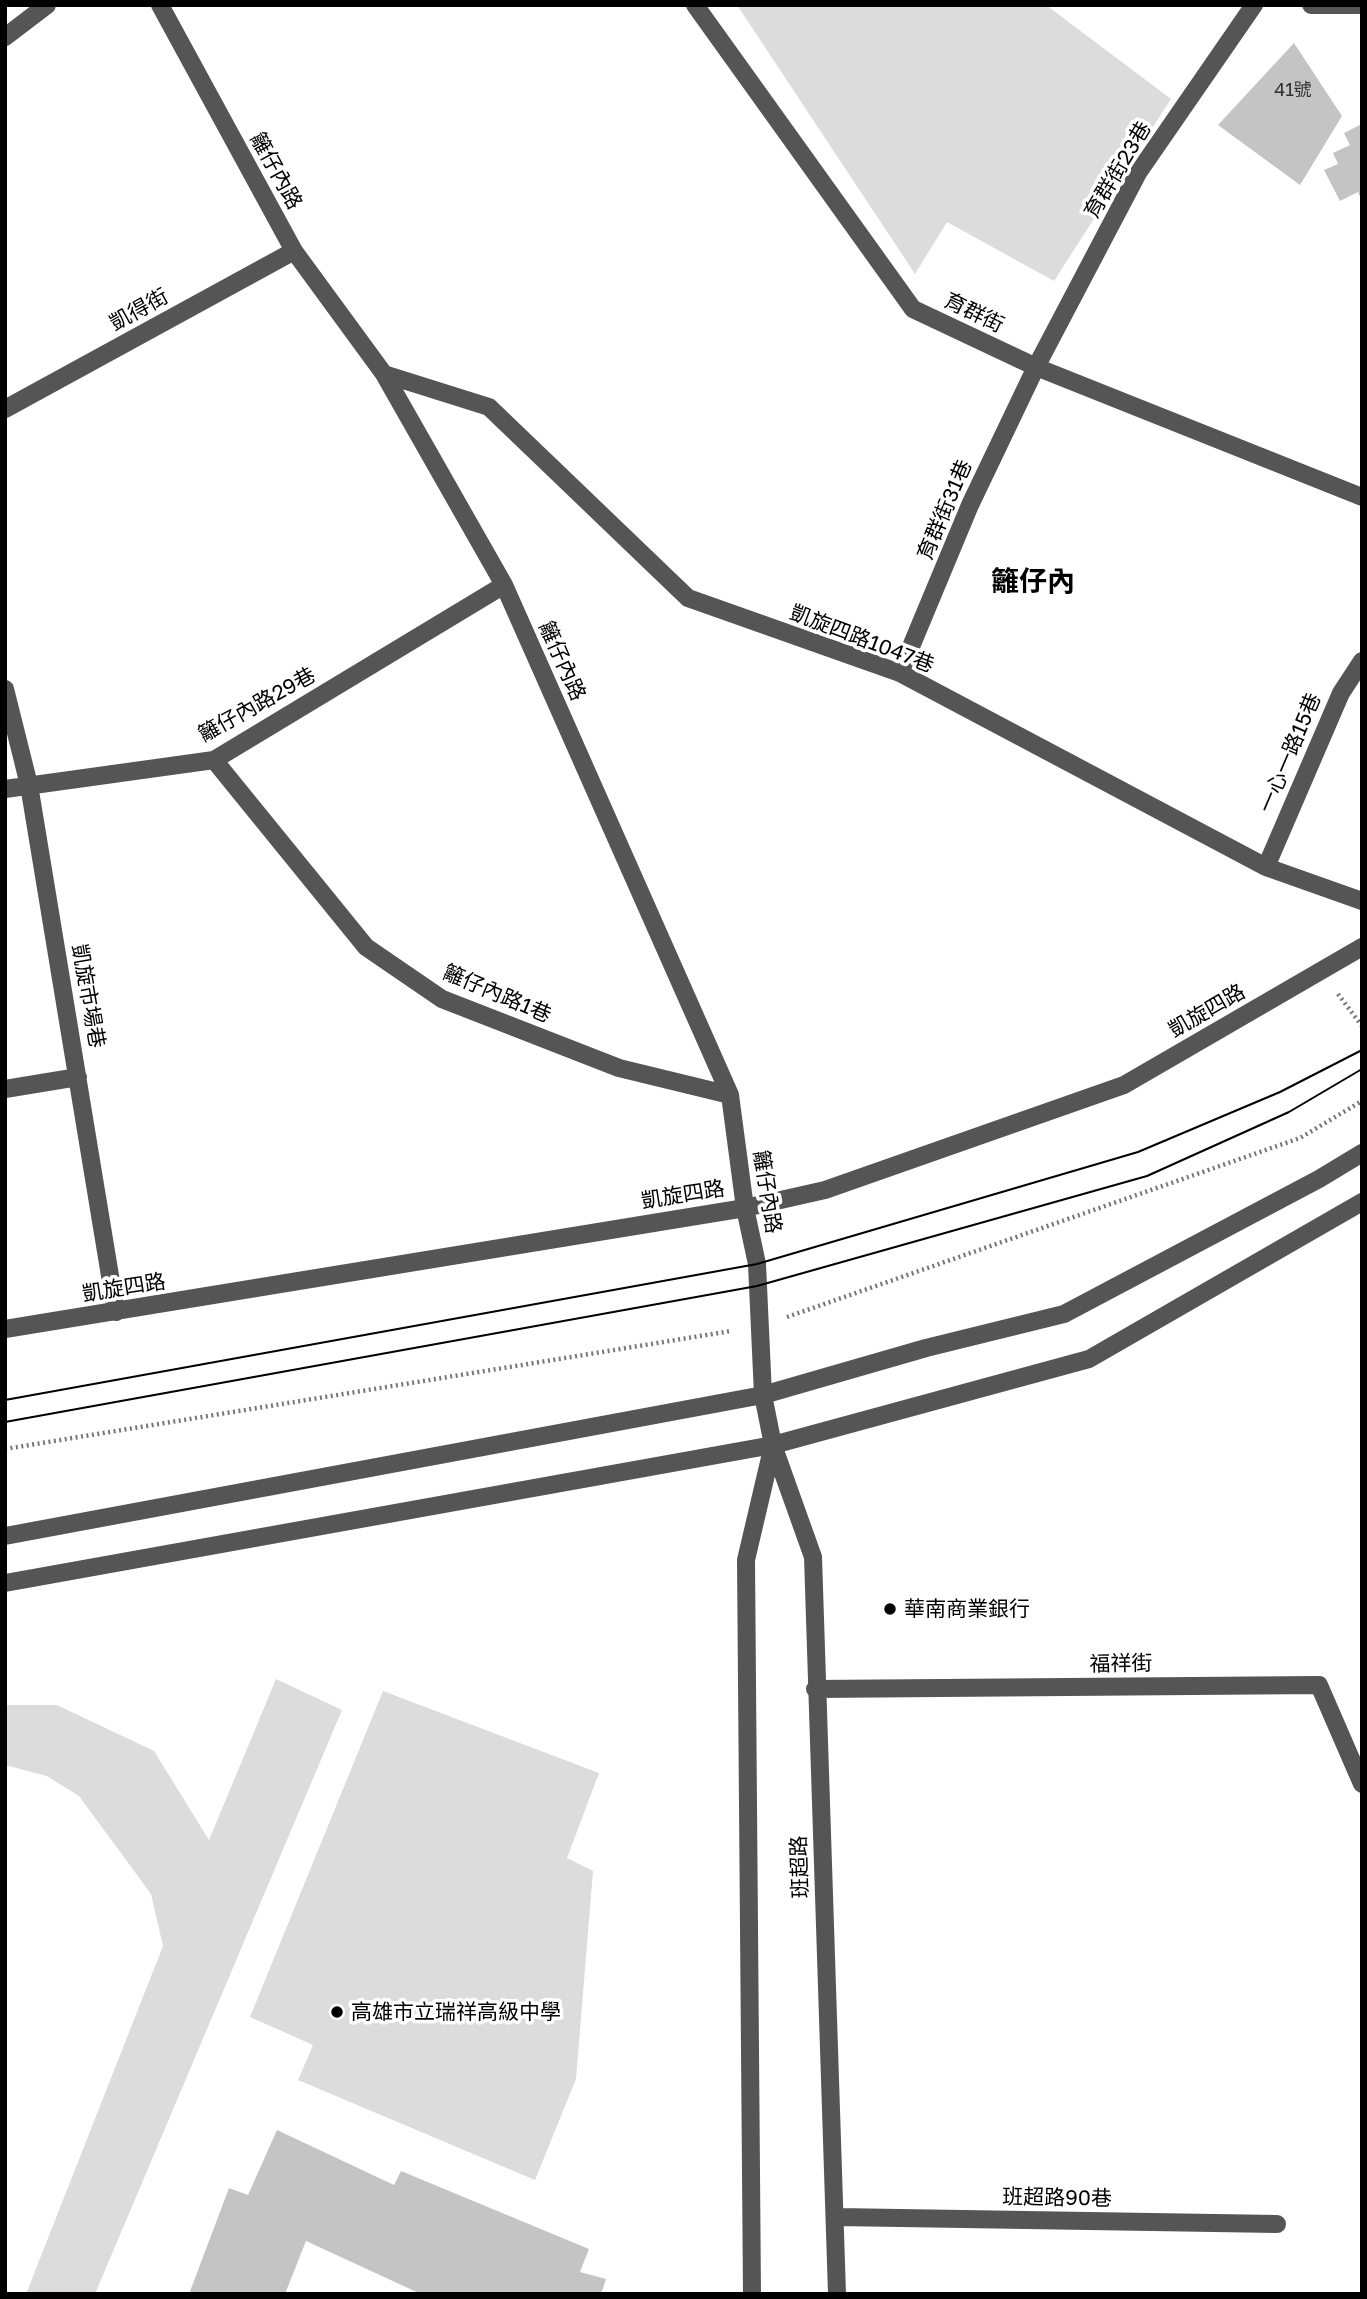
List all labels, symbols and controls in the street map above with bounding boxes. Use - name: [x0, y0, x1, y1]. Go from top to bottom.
- house number: 41號: [1274, 79, 1312, 101]
- street label: 育群街23巷: [1079, 117, 1157, 223]
- street label: 籬仔內路: [245, 128, 307, 214]
- street label: 凱得街: [105, 284, 173, 336]
- street label: 育群街: [940, 288, 1008, 338]
- street label: 育群街31巷: [913, 456, 977, 564]
- district label: 籬仔內: [991, 565, 1075, 599]
- street label: 凱旋四路1047巷: [786, 600, 938, 678]
- street label: 籬仔內路: [533, 618, 591, 704]
- street label: 籬仔內路29巷: [194, 662, 320, 748]
- street label: 一心一路15巷: [1254, 689, 1326, 817]
- street label: 凱旋市場巷: [66, 942, 110, 1050]
- street label: 籬仔內路1巷: [439, 960, 555, 1028]
- street label: 凱旋四路: [1164, 979, 1250, 1043]
- street label: 籬仔內路: [748, 1149, 786, 1235]
- street label: 凱旋四路: [640, 1176, 726, 1214]
- street label: 凱旋四路: [81, 1269, 167, 1307]
- place label: 華南商業銀行: [904, 1596, 1030, 1622]
- marker: 華南商業銀行: [882, 1601, 898, 1617]
- street label: 福祥街: [1089, 1651, 1153, 1677]
- street label: 班超路: [786, 1835, 814, 1899]
- place label: 高雄市立瑞祥高級中學: [351, 1999, 561, 2025]
- marker: 高雄市立瑞祥高級中學: [329, 2004, 345, 2020]
- street label: 班超路90巷: [1002, 2184, 1112, 2212]

